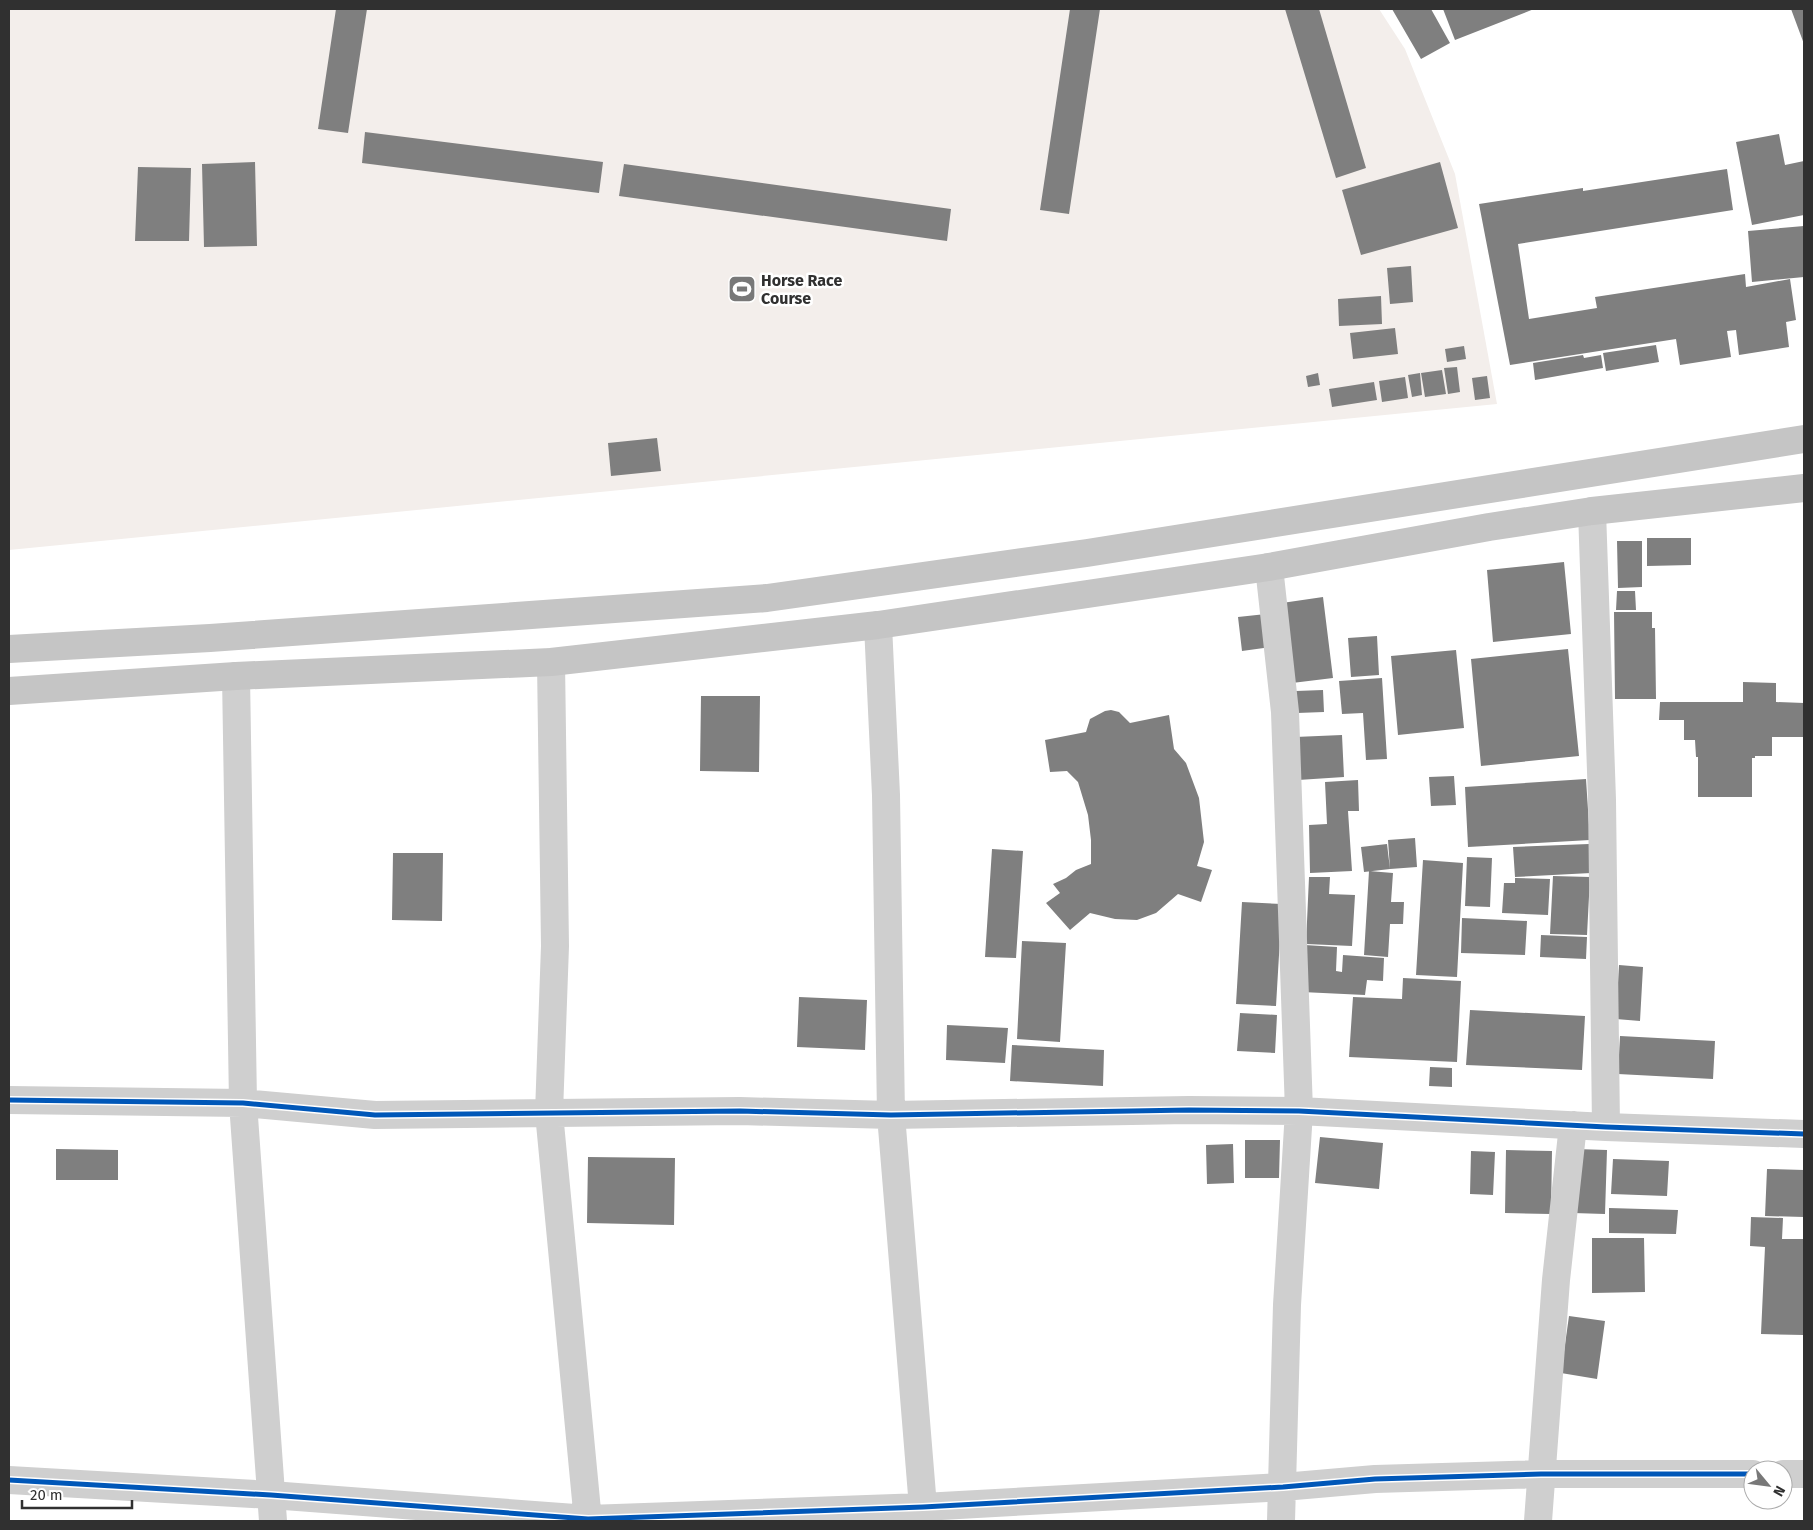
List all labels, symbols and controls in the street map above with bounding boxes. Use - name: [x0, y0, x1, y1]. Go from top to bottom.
- place label: Horse Race Course: [761, 271, 842, 308]
- sports icon: Horse Race Course: [727, 274, 757, 304]
- north arrow: [1743, 1460, 1793, 1510]
- scale bar: [22, 1478, 132, 1510]
- text: N: [1769, 1483, 1789, 1499]
- text: 20 m: [30, 1486, 63, 1504]

